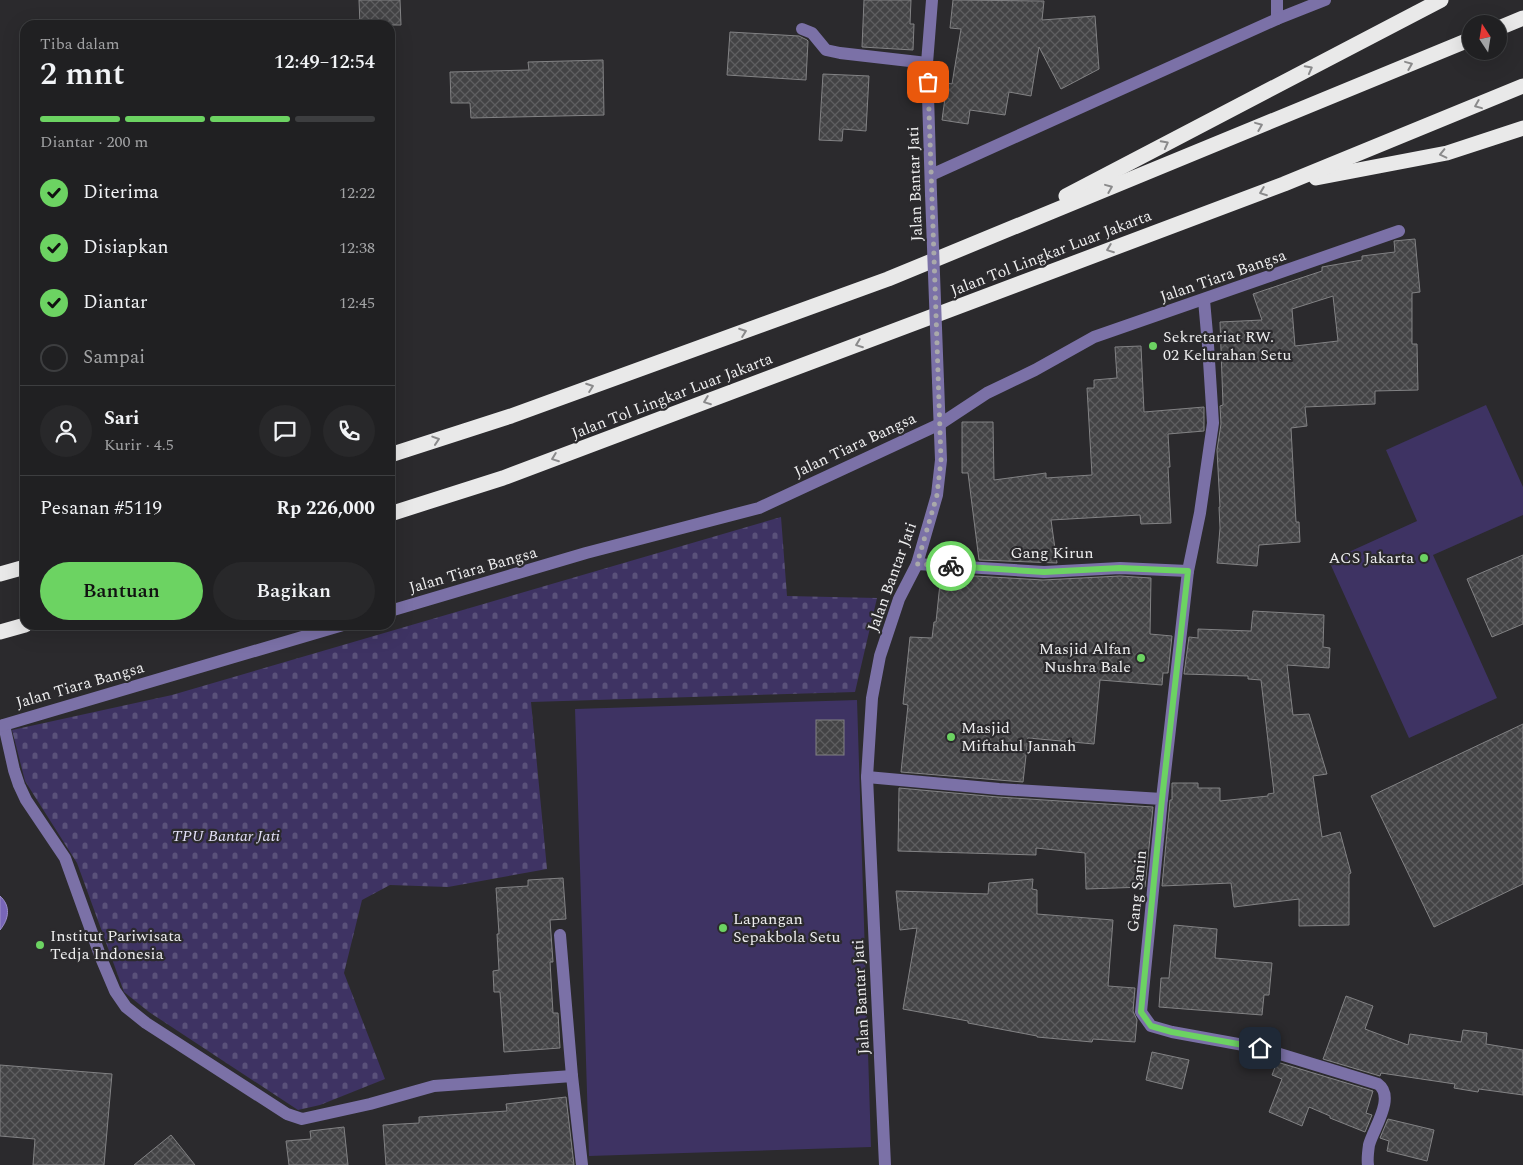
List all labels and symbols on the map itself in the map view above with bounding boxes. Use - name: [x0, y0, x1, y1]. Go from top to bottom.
- north arrow: [1462, 15, 1508, 60]
- one-way arrow: [1404, 60, 1413, 71]
- pin: [907, 61, 949, 103]
- one-way arrow: [1304, 65, 1313, 75]
- one-way arrow: [1474, 98, 1483, 109]
- one-way arrow: [1254, 122, 1263, 133]
- street label: Jalan Bantar Jati: [901, 126, 929, 242]
- one-way arrow: [1160, 140, 1169, 150]
- one-way arrow: [1439, 148, 1448, 159]
- one-way arrow: [1104, 184, 1113, 195]
- one-way arrow: [1259, 186, 1267, 196]
- street label: Jalan Tol Lingkar Luar Jakarta: [947, 203, 1155, 302]
- one-way arrow: [1107, 243, 1115, 253]
- street label: Jalan Tiara Bangsa: [1157, 243, 1290, 309]
- place label: Sekretariat RW. 02 Kelurahan Setu: [1163, 325, 1291, 367]
- one-way arrow: [738, 328, 747, 338]
- one-way arrow: [855, 338, 864, 348]
- marker: Sekretariat RW. 02 Kelurahan Setu: [1147, 340, 1159, 352]
- street label: Jalan Tol Lingkar Luar Jakarta: [568, 346, 776, 445]
- one-way arrow: [585, 383, 594, 393]
- one-way arrow: [703, 395, 712, 405]
- street label: Jalan Tiara Bangsa: [790, 406, 920, 484]
- one-way arrow: [432, 436, 440, 446]
- one-way arrow: [551, 452, 560, 462]
- street label: Jalan Bantar Jati: [861, 519, 923, 635]
- street label: Jalan Tiara Bangsa: [406, 540, 540, 600]
- courier: [926, 541, 976, 591]
- street label: Gang Kirun: [1010, 541, 1094, 565]
- place label: ACS Jakarta: [1329, 546, 1414, 570]
- marker: ACS Jakarta: [1418, 552, 1430, 564]
- place label: Masjid Alfan Nushra Bale: [1039, 637, 1131, 679]
- marker: Masjid Alfan Nushra Bale: [1135, 652, 1147, 664]
- street label: Jalan Tiara Bangsa: [13, 655, 147, 715]
- place label: Masjid Miftahul Jannah: [961, 716, 1076, 758]
- marker: Masjid Miftahul Jannah: [945, 731, 957, 743]
- park label: TPU Bantar Jati: [172, 824, 281, 848]
- street label: Gang Sanin: [1121, 849, 1153, 933]
- place label: Lapangan Sepakbola Setu: [733, 907, 840, 949]
- marker: Lapangan Sepakbola Setu: [717, 922, 729, 934]
- place label: Institut Pariwisata Tedja Indonesia: [50, 924, 182, 966]
- marker: Institut Pariwisata Tedja Indonesia: [34, 939, 46, 951]
- street label: Jalan Bantar Jati: [846, 939, 876, 1055]
- pin: [1239, 1027, 1281, 1069]

